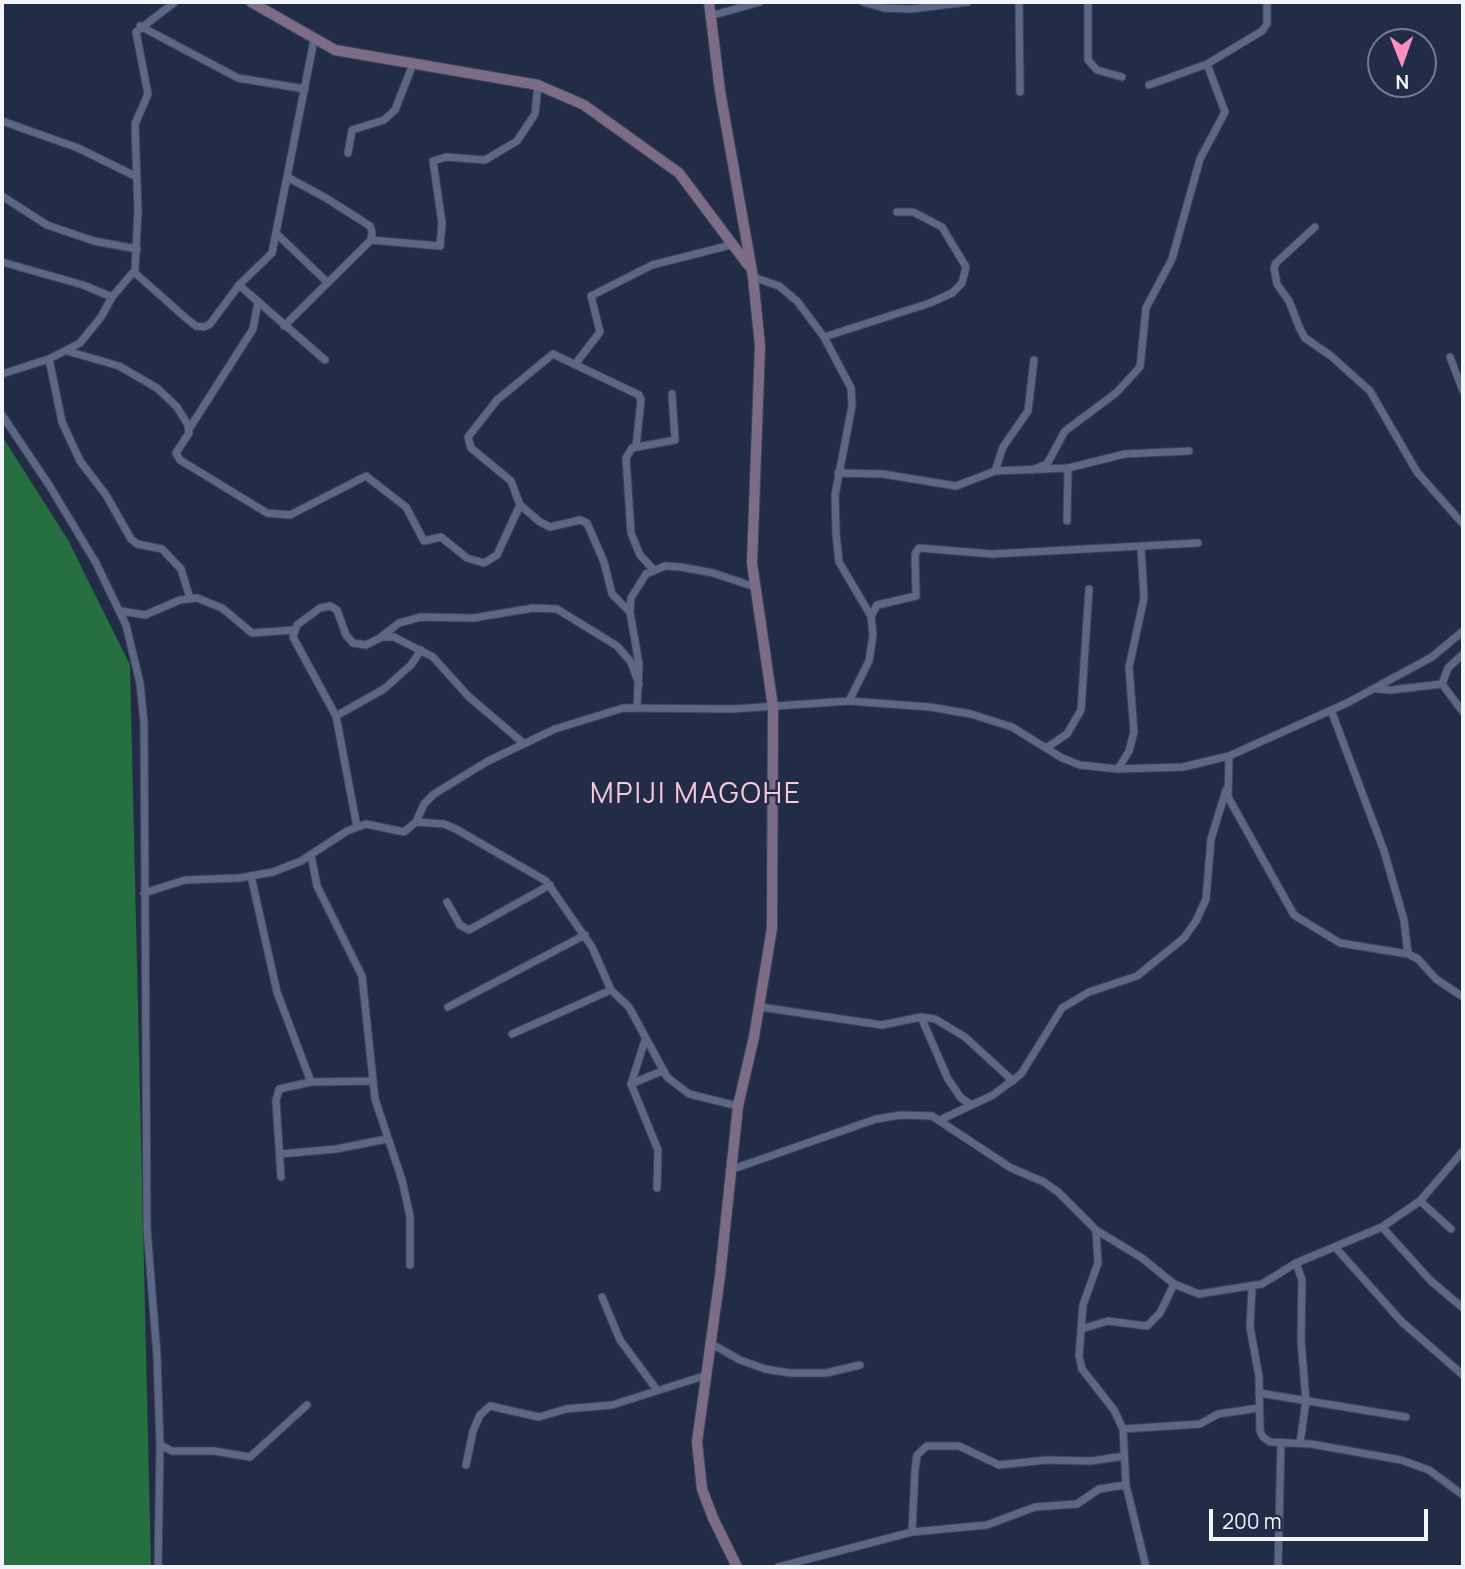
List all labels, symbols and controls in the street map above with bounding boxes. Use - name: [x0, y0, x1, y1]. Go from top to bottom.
- north arrow: [1367, 28, 1437, 98]
- text: N: [1395, 69, 1409, 95]
- district label: MPIJI MAGOHE: [592, 778, 800, 812]
- scale bar: [1213, 1496, 1432, 1540]
- text: 200 m: [1222, 1507, 1282, 1535]

